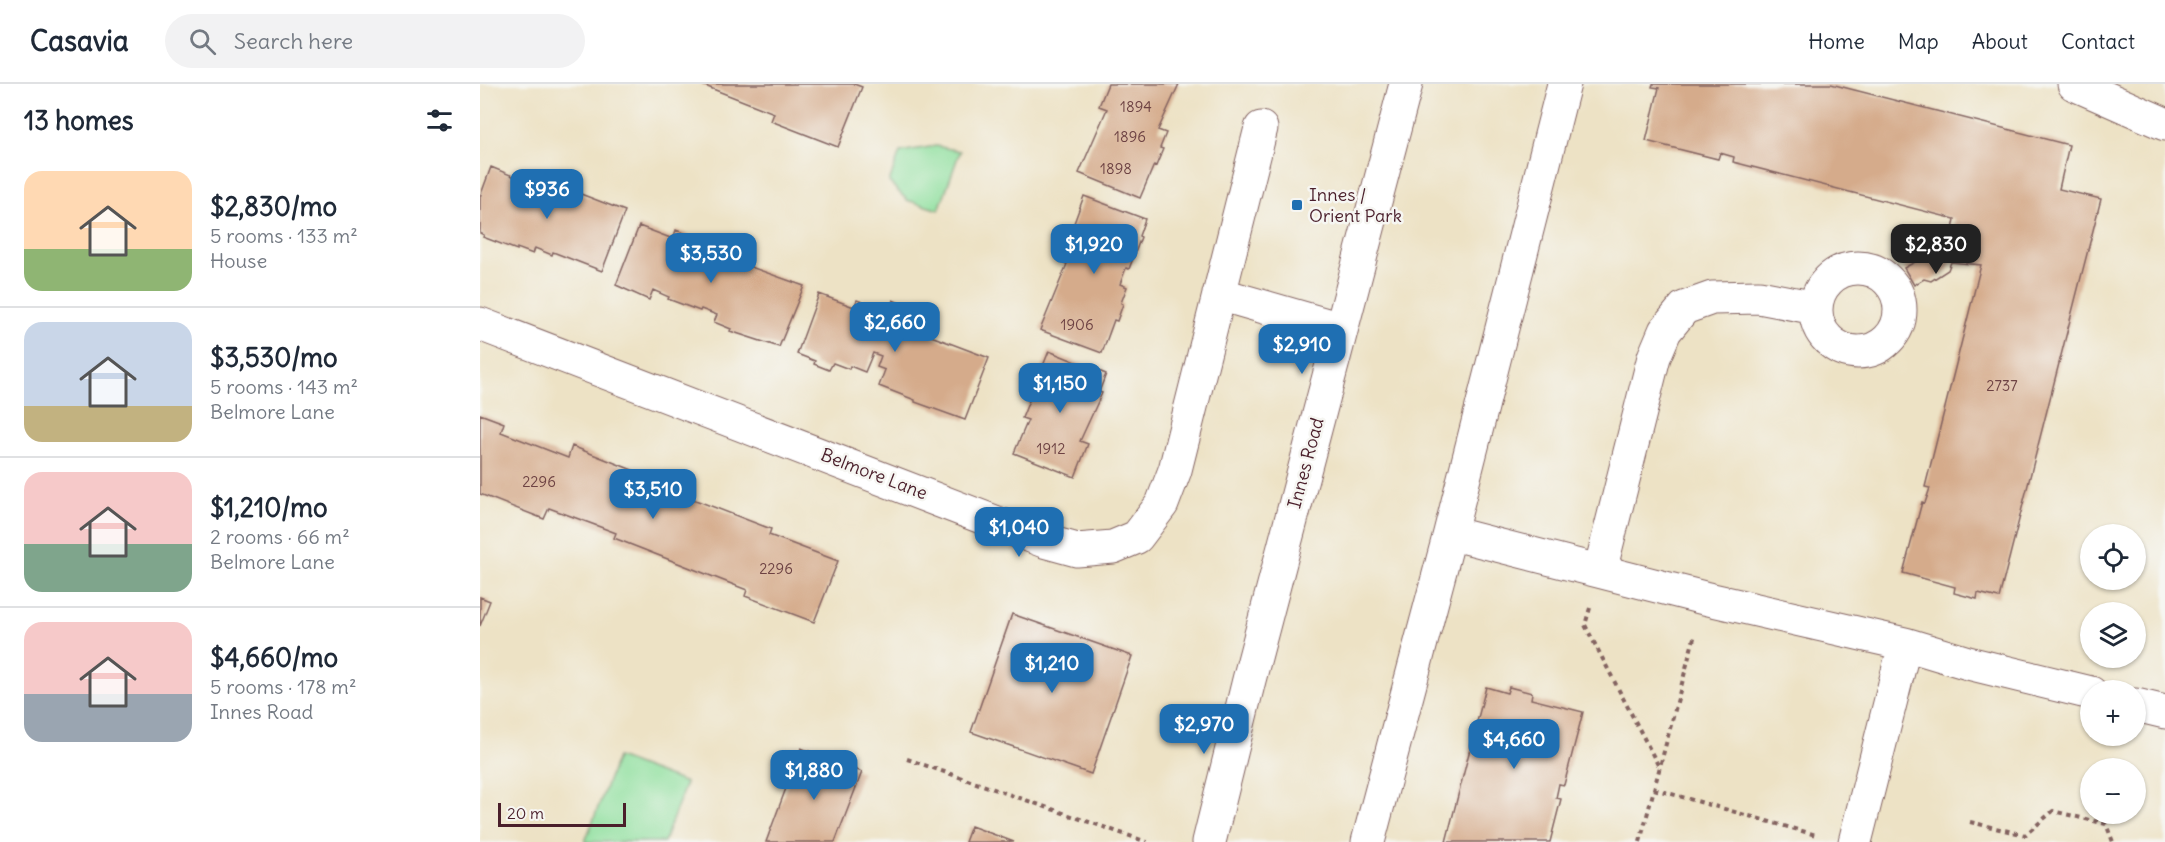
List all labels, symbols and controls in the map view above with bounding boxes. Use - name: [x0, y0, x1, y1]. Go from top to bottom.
- search box: [165, 14, 585, 68]
- text: Casavia: [30, 23, 129, 59]
- icon: search: [186, 25, 219, 58]
- text: Search here: [234, 27, 353, 55]
- text: Home: [1808, 28, 1865, 55]
- text: Map: [1898, 28, 1939, 55]
- text: About: [1972, 28, 2028, 55]
- text: Contact: [2061, 28, 2135, 55]
- house number: 1894: [1120, 97, 1152, 116]
- text: 13 homes: [24, 104, 134, 137]
- icon: filters: [423, 104, 456, 137]
- house number: 1896: [1114, 127, 1146, 146]
- house number: 1898: [1100, 159, 1132, 178]
- pin: $936: [511, 169, 583, 220]
- text: $936: [524, 176, 570, 201]
- place label: Innes / Orient Park: [1309, 183, 1402, 227]
- text: $2,830/mo: [210, 190, 337, 223]
- icon: home: [72, 195, 144, 267]
- marker: Innes / Orient Park: [1290, 198, 1304, 212]
- text: 5 rooms · 133 m²: [210, 223, 358, 248]
- pin: $1,920: [1045, 224, 1143, 275]
- pin: $2,830: [1887, 224, 1985, 275]
- text: $1,920: [1065, 231, 1123, 256]
- text: $2,830: [1905, 231, 1967, 256]
- pin: $3,530: [662, 233, 760, 284]
- text: $3,530: [680, 240, 742, 265]
- text: House: [210, 248, 267, 273]
- pin: $2,660: [846, 302, 944, 353]
- text: $2,660: [864, 309, 926, 334]
- house number: 1906: [1060, 315, 1094, 334]
- pin: $2,910: [1253, 324, 1351, 375]
- text: $2,910: [1273, 331, 1331, 356]
- text: $3,530/mo: [210, 341, 338, 374]
- icon: home: [72, 346, 144, 418]
- pin: $1,150: [1011, 363, 1109, 414]
- text: $1,150: [1033, 370, 1087, 395]
- text: 5 rooms · 143 m²: [210, 374, 358, 399]
- house number: 2737: [1986, 376, 2018, 395]
- text: Belmore Lane: [210, 399, 335, 424]
- street label: Innes Road: [1282, 415, 1329, 511]
- house number: 1912: [1037, 439, 1065, 458]
- street label: Belmore Lane: [818, 443, 931, 504]
- pin: $3,510: [604, 469, 702, 520]
- house number: 2296: [522, 472, 556, 491]
- text: $3,510: [623, 476, 683, 501]
- text: $1,210/mo: [210, 491, 328, 524]
- icon: home: [72, 496, 144, 568]
- pin: $1,040: [970, 507, 1068, 558]
- text: $1,040: [989, 514, 1049, 539]
- text: 2 rooms · 66 m²: [210, 524, 350, 549]
- map controls: [2080, 524, 2146, 824]
- button: locate: [2080, 524, 2146, 590]
- text: Belmore Lane: [210, 549, 335, 574]
- house number: 2296: [759, 559, 793, 578]
- button: layers: [2080, 602, 2146, 668]
- text: $4,660/mo: [210, 641, 338, 674]
- pin: $1,210: [1003, 643, 1101, 694]
- icon: home: [72, 646, 144, 718]
- text: $1,210: [1025, 650, 1079, 675]
- text: 5 rooms · 178 m²: [210, 674, 356, 699]
- button: +: [2080, 680, 2146, 746]
- text: Innes Road: [210, 699, 313, 724]
- pin: $2,970: [1155, 704, 1253, 755]
- text: $2,970: [1174, 711, 1234, 736]
- pin: $4,660: [1465, 719, 1563, 770]
- text: $4,660: [1482, 726, 1546, 751]
- pin: $1,880: [765, 750, 863, 801]
- text: $1,880: [784, 757, 844, 782]
- button: −: [2080, 758, 2146, 824]
- scale bar: [498, 800, 626, 828]
- text: 20 m: [507, 803, 544, 823]

